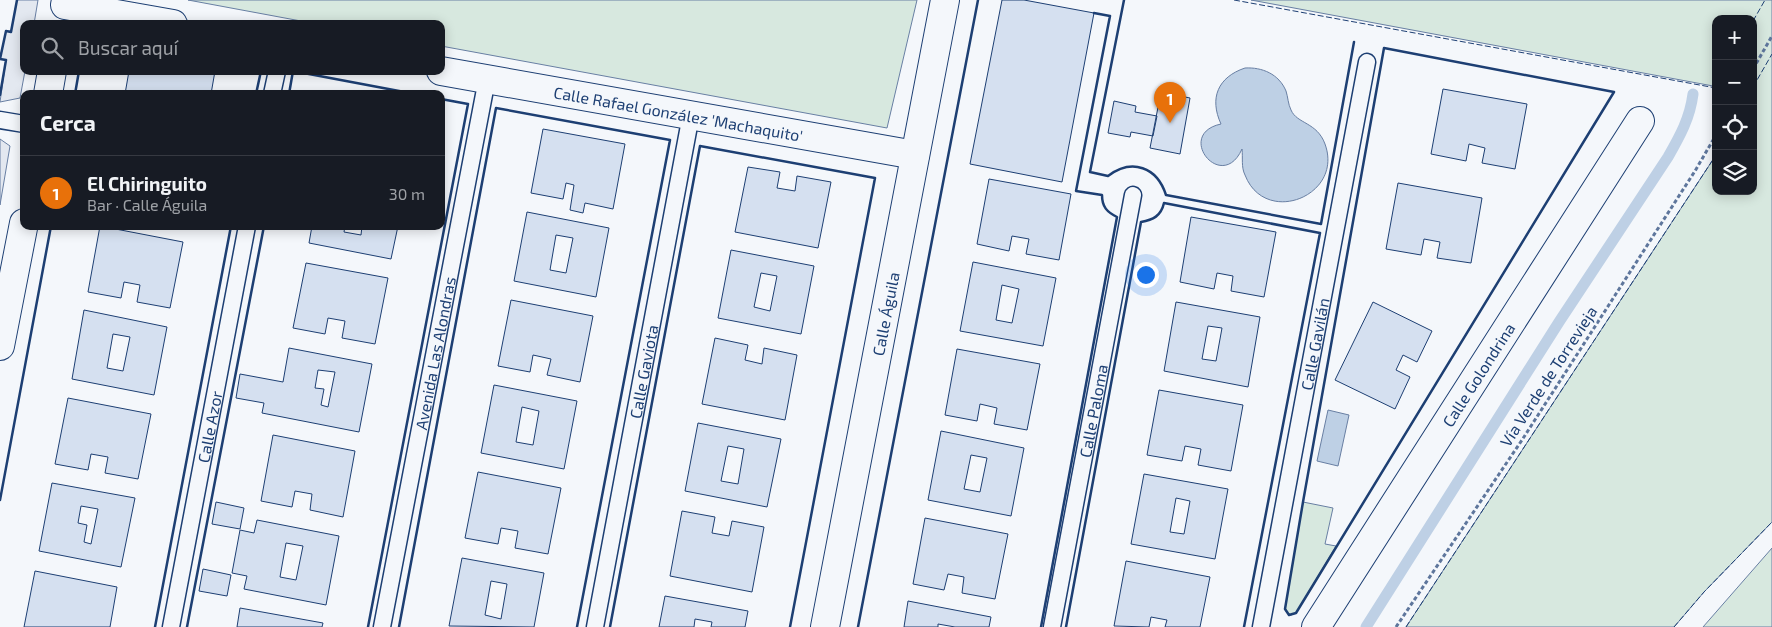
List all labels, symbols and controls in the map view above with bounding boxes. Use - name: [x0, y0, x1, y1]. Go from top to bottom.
- map controls: [1712, 15, 1757, 195]
- button: +: [1712, 15, 1757, 60]
- search box: [20, 20, 445, 75]
- icon: search: [38, 34, 66, 62]
- text: Buscar aquí: [78, 36, 178, 59]
- button: −: [1712, 60, 1757, 105]
- street label: Calle Rafael González 'Machaquito': [552, 82, 804, 144]
- pin: 1: [1154, 82, 1186, 123]
- button: locate: [1712, 105, 1757, 150]
- text: Cerca: [40, 110, 96, 135]
- button: layers: [1712, 150, 1757, 195]
- text: El Chiringuito: [87, 172, 207, 195]
- text: 1: [53, 184, 59, 203]
- text: 30 m: [389, 184, 425, 203]
- text: Bar · Calle Águila: [87, 195, 207, 214]
- your location: [1133, 262, 1159, 288]
- street label: Calle Águila: [868, 270, 902, 357]
- street label: Avenida Las Alondras: [411, 275, 458, 431]
- street label: Calle Gavilán: [1296, 296, 1332, 392]
- street label: Vía Verde de Torrevieja: [1495, 302, 1601, 450]
- street label: Calle Golondrina: [1438, 319, 1518, 430]
- street label: Calle Gaviota: [625, 323, 661, 420]
- street label: Calle Paloma: [1074, 363, 1111, 459]
- street label: Calle Azor: [193, 388, 225, 464]

